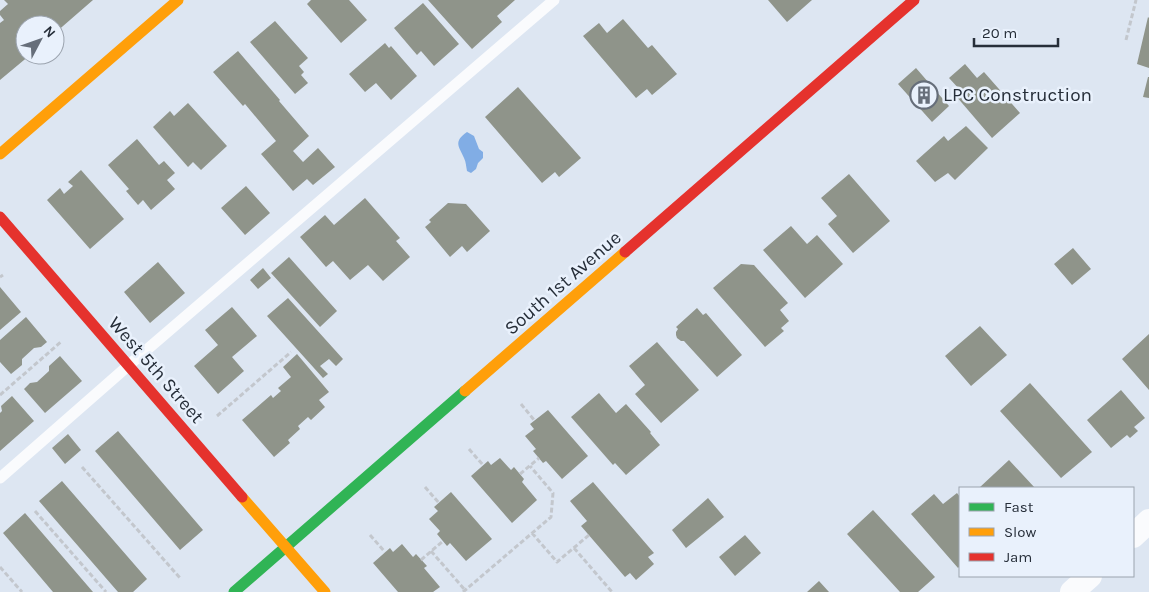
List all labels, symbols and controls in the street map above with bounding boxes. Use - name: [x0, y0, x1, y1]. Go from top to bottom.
- north arrow: [15, 15, 65, 65]
- scale bar: [974, 15, 1058, 47]
- text: N: [40, 22, 59, 41]
- text: 20 m: [982, 24, 1017, 42]
- building icon: LPC Construction: [909, 80, 939, 110]
- place label: LPC Construction: [943, 84, 1092, 106]
- street label: South 1st Avenue: [500, 226, 626, 340]
- street label: West 5th Street: [104, 312, 208, 428]
- legend: [959, 487, 1134, 577]
- text: Fast: [1004, 498, 1034, 516]
- text: Slow: [1004, 523, 1036, 541]
- text: Jam: [1004, 548, 1032, 566]

